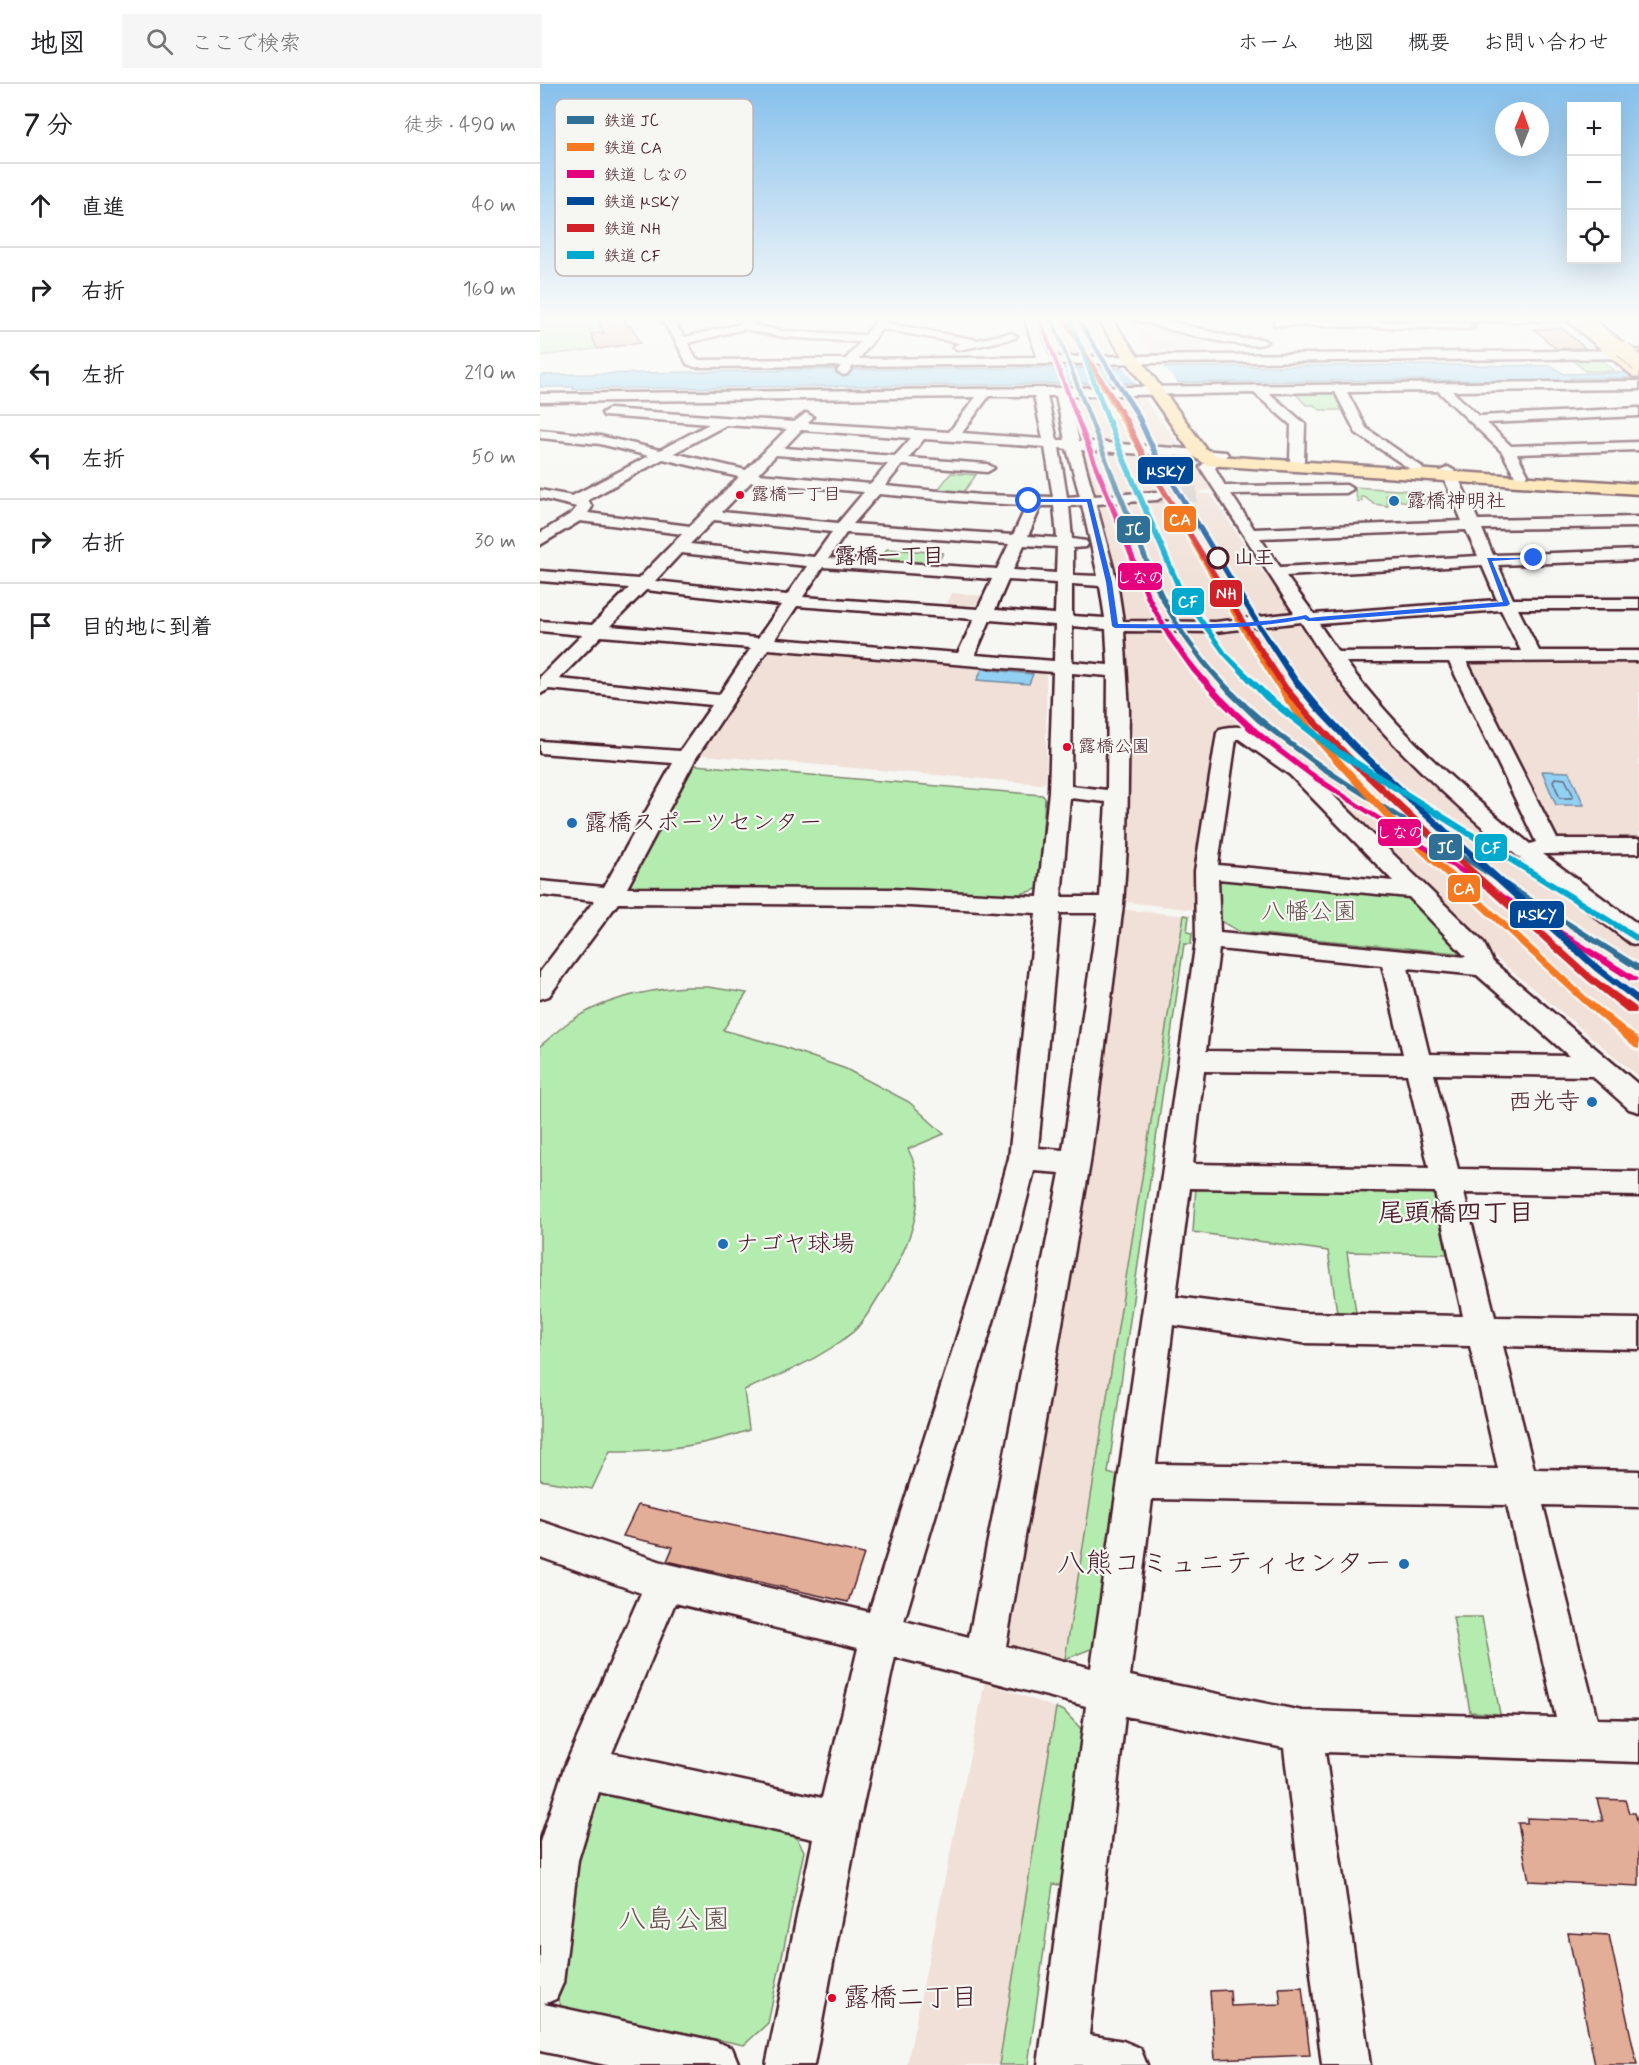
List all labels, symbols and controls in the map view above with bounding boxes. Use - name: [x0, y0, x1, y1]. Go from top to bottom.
- search box: [122, 14, 542, 68]
- icon: search: [143, 25, 176, 58]
- text: 地図: [30, 26, 86, 63]
- text: ホーム: [1238, 29, 1300, 57]
- text: 地図: [1333, 29, 1375, 57]
- text: 概要: [1408, 29, 1450, 57]
- text: お問い合わせ: [1483, 29, 1609, 57]
- text: ここで検索: [191, 30, 301, 58]
- legend: [555, 99, 753, 276]
- north arrow: [1495, 102, 1549, 156]
- map controls: [1567, 102, 1621, 264]
- button: +: [1567, 102, 1621, 156]
- text: 7 分: [24, 109, 73, 143]
- text: 鉄道 JC: [604, 111, 659, 132]
- text: 徒歩 · 490 m: [404, 112, 516, 139]
- text: 鉄道 CA: [604, 138, 662, 159]
- button: −: [1567, 156, 1621, 210]
- text: 鉄道 しなの: [604, 165, 688, 186]
- icon: ahead: [24, 189, 57, 222]
- text: 40 m: [472, 192, 516, 219]
- text: 鉄道 μSKY: [604, 192, 680, 213]
- text: 直進: [81, 194, 125, 222]
- button: locate: [1567, 210, 1621, 264]
- text: 鉄道 NH: [604, 219, 660, 240]
- text: 鉄道 CF: [604, 246, 661, 267]
- icon: right: [24, 273, 57, 306]
- text: 160 m: [463, 276, 516, 303]
- text: 右折: [81, 278, 125, 306]
- icon: left: [24, 357, 57, 390]
- text: 210 m: [464, 360, 516, 387]
- text: 左折: [81, 362, 125, 390]
- icon: left: [24, 441, 57, 474]
- text: 50 m: [471, 444, 516, 471]
- text: 左折: [81, 446, 125, 474]
- line badge: μSKY: [1137, 456, 1194, 485]
- text: μSKY: [1146, 462, 1186, 483]
- place label: 露橋一丁目: [751, 483, 841, 507]
- route start: [1015, 487, 1041, 513]
- place label: 露橋神明社: [1406, 488, 1506, 515]
- marker: 露橋一丁目: [734, 489, 746, 501]
- marker: 露橋神明社: [1387, 494, 1401, 508]
- line badge: CA: [1163, 505, 1197, 533]
- text: CA: [1169, 510, 1191, 531]
- line badge: JC: [1116, 515, 1151, 544]
- text: JC: [1125, 520, 1144, 541]
- icon: right: [24, 525, 57, 558]
- text: 30 m: [474, 528, 516, 555]
- text: 右折: [81, 530, 125, 558]
- district label: 露橋一丁目: [834, 543, 944, 571]
- route end: [1520, 544, 1546, 570]
- place label: 山王: [1234, 545, 1274, 572]
- marker: 山王: [1207, 547, 1229, 569]
- line badge: しなの: [1117, 562, 1163, 591]
- text: しなの: [1116, 568, 1164, 589]
- line badge: NH: [1209, 579, 1243, 608]
- text: NH: [1216, 584, 1236, 605]
- line badge: CF: [1171, 587, 1205, 616]
- text: CF: [1178, 592, 1198, 613]
- icon: arrive: [24, 609, 57, 642]
- text: 目的地に到着: [81, 614, 213, 642]
- place label: 露橋公園: [1078, 735, 1150, 759]
- marker: 露橋公園: [1061, 741, 1073, 753]
- place label: 露橋スポーツセンター: [584, 808, 823, 839]
- marker: 露橋スポーツセンター: [565, 816, 579, 830]
- line badge: しなの: [1377, 818, 1422, 847]
- text: しなの: [1376, 823, 1424, 844]
- line badge: JC: [1428, 833, 1463, 861]
- line badge: CF: [1474, 833, 1508, 862]
- text: JC: [1437, 838, 1456, 859]
- text: CF: [1481, 838, 1501, 859]
- line badge: CA: [1447, 874, 1481, 903]
- text: CA: [1453, 879, 1475, 900]
- park label: 八幡公園: [1261, 897, 1357, 928]
- line badge: μSKY: [1509, 900, 1565, 929]
- text: μSKY: [1517, 905, 1557, 926]
- place label: 西光寺: [1508, 1087, 1580, 1118]
- marker: 西光寺: [1585, 1095, 1599, 1109]
- district label: 尾頭橋四丁目: [1378, 1197, 1534, 1231]
- place label: ナゴヤ球場: [735, 1229, 855, 1260]
- marker: ナゴヤ球場: [716, 1237, 730, 1251]
- place label: 八熊コミュニティセンター: [1057, 1546, 1392, 1583]
- marker: 八熊コミュニティセンター: [1397, 1557, 1411, 1571]
- park label: 八島公園: [618, 1902, 730, 1939]
- place label: 露橋二丁目: [843, 1981, 978, 2016]
- marker: 露橋二丁目: [826, 1992, 838, 2004]

